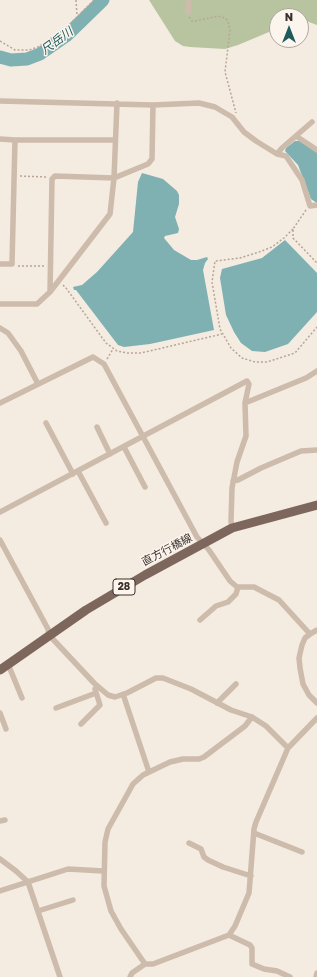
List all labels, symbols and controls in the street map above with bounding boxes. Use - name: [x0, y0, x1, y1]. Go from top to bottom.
- north arrow: [269, 8, 309, 48]
- text: N: [285, 10, 293, 23]
- water label: 尺岳川: [38, 25, 76, 57]
- street label: 直方行橋線: [140, 531, 194, 569]
- road number: 28: [113, 579, 135, 595]

